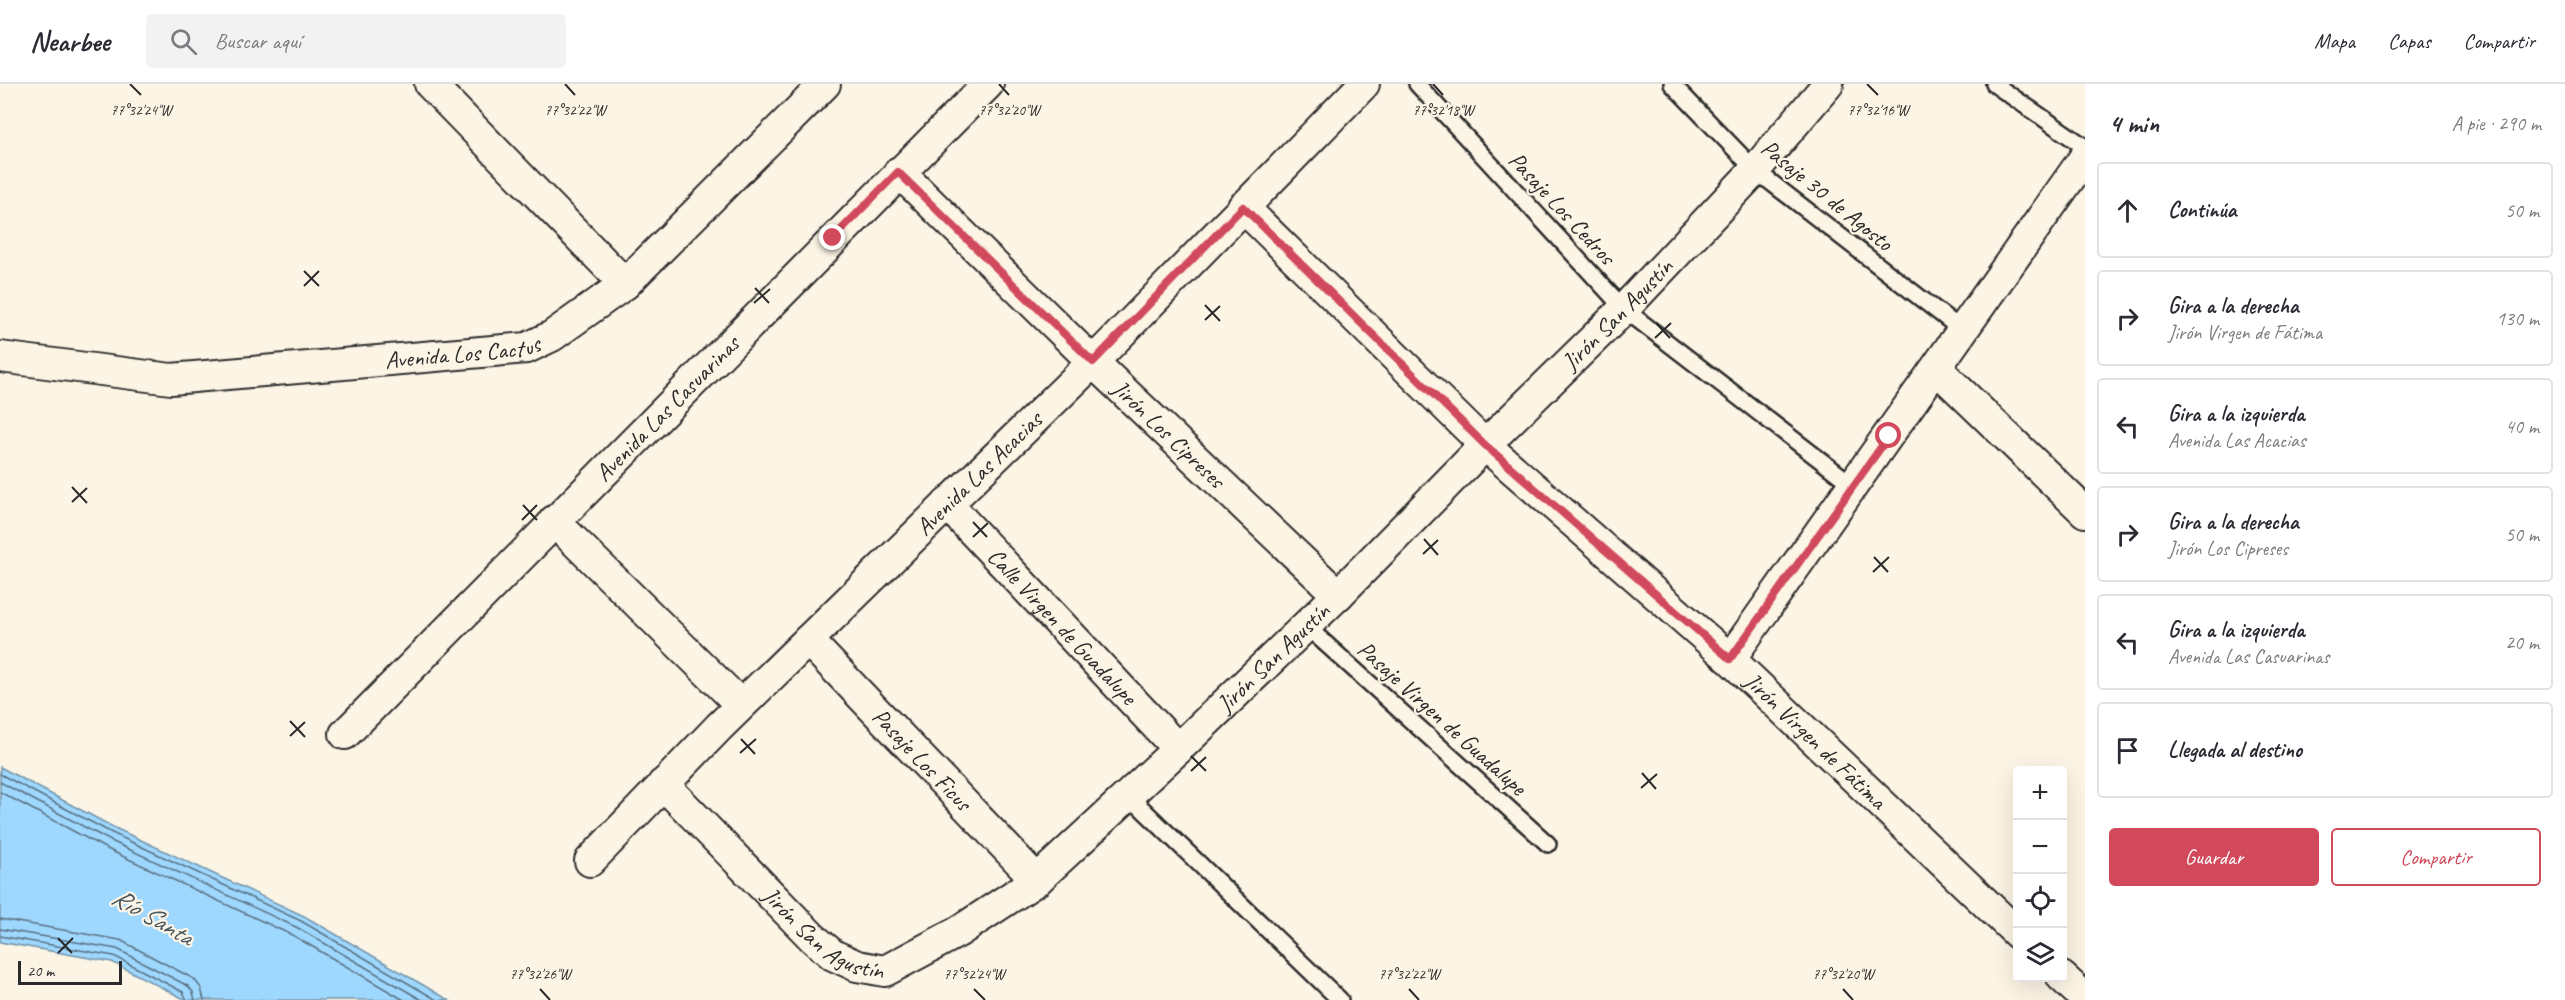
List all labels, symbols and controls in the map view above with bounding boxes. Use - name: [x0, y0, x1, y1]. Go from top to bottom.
- search box: [146, 14, 566, 68]
- text: Nearbee: [30, 24, 110, 59]
- icon: search: [167, 25, 200, 58]
- text: Buscar aquí: [215, 27, 301, 55]
- text: Mapa: [2314, 28, 2355, 54]
- text: Capas: [2388, 28, 2431, 54]
- text: Compartir: [2464, 28, 2535, 54]
- text: 77°32'24"W: [111, 101, 175, 120]
- text: 77°32'22"W: [545, 101, 609, 120]
- text: 77°32'20"W: [979, 101, 1043, 120]
- text: 77°32'18"W: [1413, 101, 1477, 120]
- text: 77°32'16"W: [1848, 101, 1912, 120]
- text: 4 min: [2109, 107, 2159, 140]
- text: A pie · 290 m: [2452, 111, 2541, 136]
- street label: Pasaje 30 de Agosto: [1755, 133, 1900, 258]
- street label: Pasaje Los Cedros: [1502, 145, 1623, 272]
- icon: ahead: [2111, 194, 2144, 227]
- text: Continúa: [2168, 196, 2236, 224]
- text: 50 m: [2505, 198, 2539, 223]
- route end: [819, 224, 845, 250]
- street label: Jirón San Agustín: [1555, 251, 1680, 377]
- text: Gira a la derecha: [2168, 292, 2299, 320]
- icon: right: [2111, 302, 2144, 335]
- text: 130 m: [2496, 306, 2539, 331]
- text: Jirón Virgen de Fátima: [2168, 320, 2322, 345]
- street label: Avenida Los Cactus: [384, 328, 548, 375]
- street label: Avenida Las Casuarinas: [588, 328, 747, 488]
- street label: Jirón Los Cipreses: [1105, 373, 1233, 496]
- text: Gira a la izquierda: [2168, 400, 2305, 428]
- street label: Avenida Las Acacias: [909, 403, 1050, 542]
- icon: left: [2111, 410, 2144, 443]
- text: 40 m: [2505, 414, 2539, 439]
- route start: [1875, 422, 1901, 448]
- text: Avenida Las Acacias: [2168, 428, 2305, 453]
- text: Gira a la derecha: [2168, 508, 2299, 536]
- icon: right: [2111, 518, 2144, 551]
- text: 50 m: [2505, 522, 2539, 547]
- text: Jirón Los Cipreses: [2168, 536, 2288, 561]
- street label: Calle Virgen de Guadalupe: [981, 542, 1145, 713]
- street label: Jirón San Agustín: [1210, 595, 1337, 719]
- text: Gira a la izquierda: [2168, 616, 2305, 644]
- icon: left: [2111, 626, 2144, 659]
- text: 20 m: [2505, 630, 2539, 655]
- street label: Pasaje Virgen de Guadalupe: [1351, 634, 1534, 803]
- text: Avenida Las Casuarinas: [2168, 644, 2329, 669]
- street label: Jirón Virgen de Fátima: [1738, 665, 1894, 816]
- street label: Pasaje Los Ficus: [866, 702, 979, 818]
- icon: arrive: [2111, 734, 2144, 767]
- text: Llegada al destino: [2168, 736, 2302, 764]
- map controls: [2013, 766, 2067, 982]
- button: +: [2013, 766, 2067, 820]
- button: −: [2013, 820, 2067, 874]
- button: Guardar: [2109, 828, 2319, 886]
- button: Compartir: [2331, 828, 2541, 886]
- button: locate: [2013, 874, 2067, 928]
- water label: Río Santa: [106, 880, 202, 954]
- street label: Jirón San Agustín: [756, 880, 887, 986]
- button: layers: [2013, 928, 2067, 982]
- scale bar: [18, 958, 122, 986]
- text: 20 m: [27, 961, 54, 981]
- text: 77°32'26"W: [510, 965, 574, 984]
- text: 77°32'24"W: [944, 965, 1008, 984]
- text: 77°32'22"W: [1379, 965, 1443, 984]
- text: 77°32'20"W: [1813, 965, 1877, 984]

